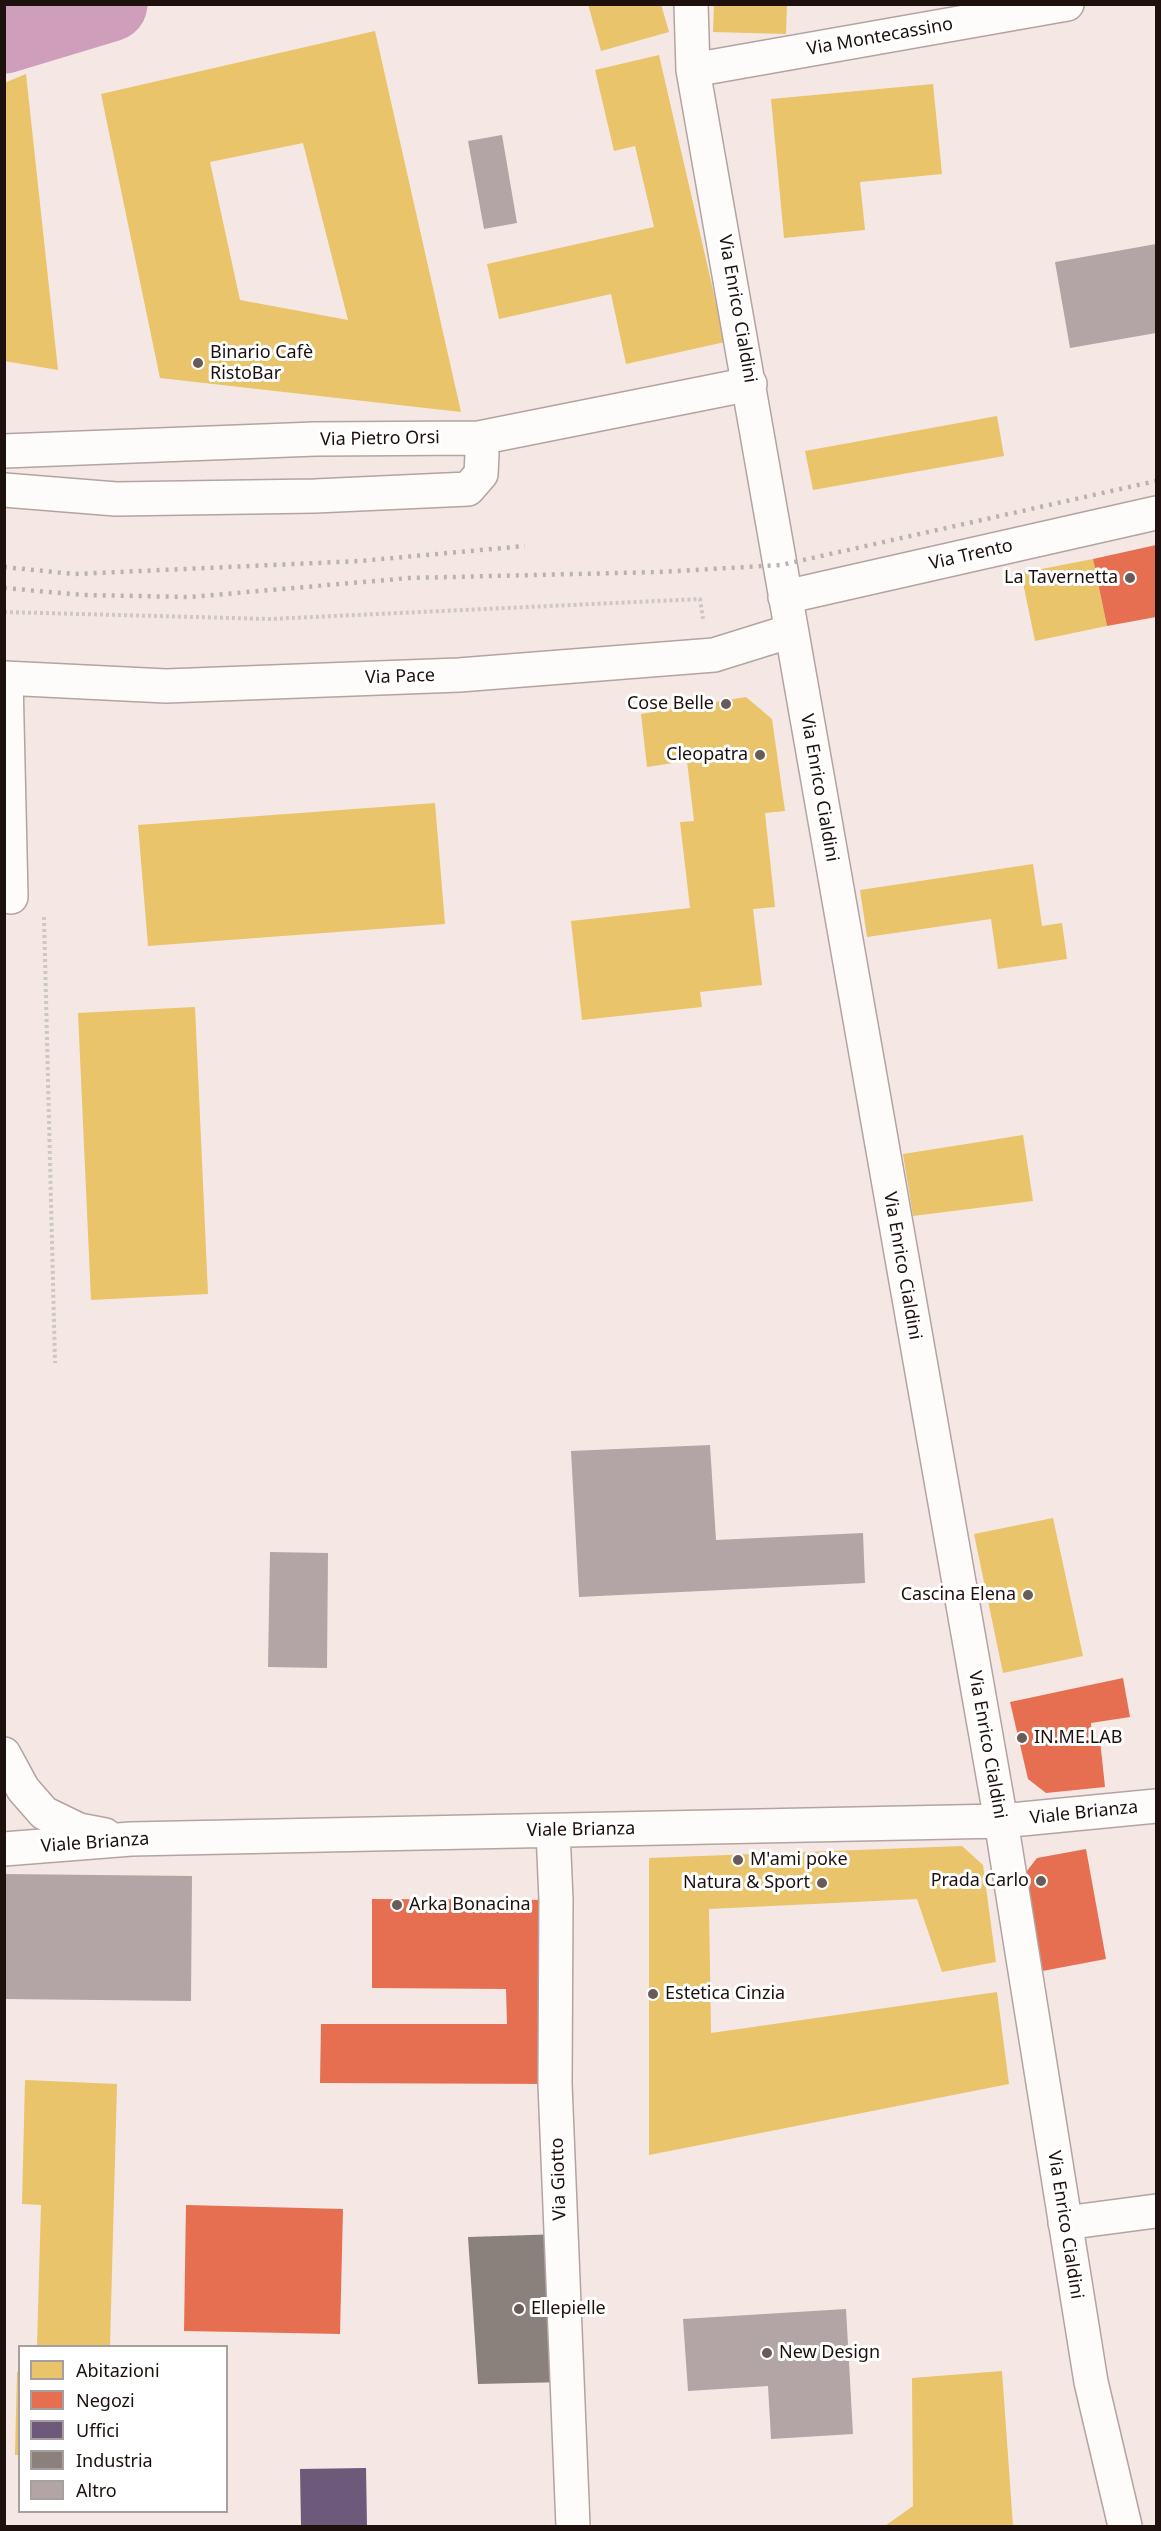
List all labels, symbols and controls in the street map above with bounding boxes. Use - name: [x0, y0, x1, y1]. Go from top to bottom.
- street label: Via Montecassino: [805, 14, 955, 60]
- street label: Via Enrico Cialdini: [713, 233, 761, 385]
- place label: Binario Cafè RistoBar: [210, 342, 313, 385]
- marker: Binario Cafè RistoBar: [191, 356, 205, 370]
- street label: Via Pietro Orsi: [320, 427, 440, 451]
- street label: Via Trento: [927, 535, 1015, 575]
- place label: La Tavernetta: [1004, 567, 1118, 589]
- marker: La Tavernetta: [1123, 571, 1137, 585]
- street label: Via Pace: [365, 665, 435, 689]
- place label: Cose Belle: [627, 693, 714, 715]
- marker: Cose Belle: [719, 697, 733, 711]
- street label: Via Enrico Cialdini: [795, 712, 843, 864]
- place label: Cleopatra: [666, 744, 748, 766]
- marker: Cleopatra: [753, 748, 767, 762]
- street label: Via Enrico Cialdini: [878, 1190, 926, 1342]
- place label: Cascina Elena: [901, 1584, 1016, 1606]
- marker: Cascina Elena: [1021, 1588, 1035, 1602]
- street label: Via Enrico Cialdini: [963, 1669, 1011, 1821]
- place label: IN.ME.LAB: [1034, 1727, 1122, 1749]
- marker: IN.ME.LAB: [1015, 1731, 1029, 1745]
- street label: Viale Brianza: [1029, 1797, 1139, 1829]
- street label: Viale Brianza: [527, 1818, 635, 1842]
- street label: Viale Brianza: [40, 1828, 150, 1858]
- place label: M'ami poke: [750, 1849, 848, 1871]
- marker: M'ami poke: [731, 1853, 745, 1867]
- place label: Prada Carlo: [931, 1870, 1029, 1892]
- place label: Natura & Sport: [683, 1872, 810, 1894]
- marker: Prada Carlo: [1034, 1874, 1048, 1888]
- marker: Natura & Sport: [815, 1876, 829, 1890]
- place label: Arka Bonacina: [409, 1894, 531, 1916]
- marker: Arka Bonacina: [390, 1898, 404, 1912]
- place label: Estetica Cinzia: [665, 1983, 785, 2005]
- marker: Estetica Cinzia: [646, 1987, 660, 2001]
- street label: Via Giotto: [547, 2137, 571, 2221]
- street label: Via Enrico Cialdini: [1043, 2149, 1087, 2301]
- place label: Ellepielle: [531, 2298, 606, 2320]
- marker: Ellepielle: [512, 2302, 526, 2316]
- place label: New Design: [779, 2342, 880, 2364]
- legend: [18, 2345, 228, 2513]
- marker: New Design: [760, 2346, 774, 2360]
- text: Abitazioni: [76, 2358, 160, 2382]
- text: Negozi: [76, 2388, 135, 2412]
- text: Uffici: [76, 2418, 119, 2442]
- text: Industria: [76, 2448, 153, 2472]
- text: Altro: [76, 2478, 117, 2502]

